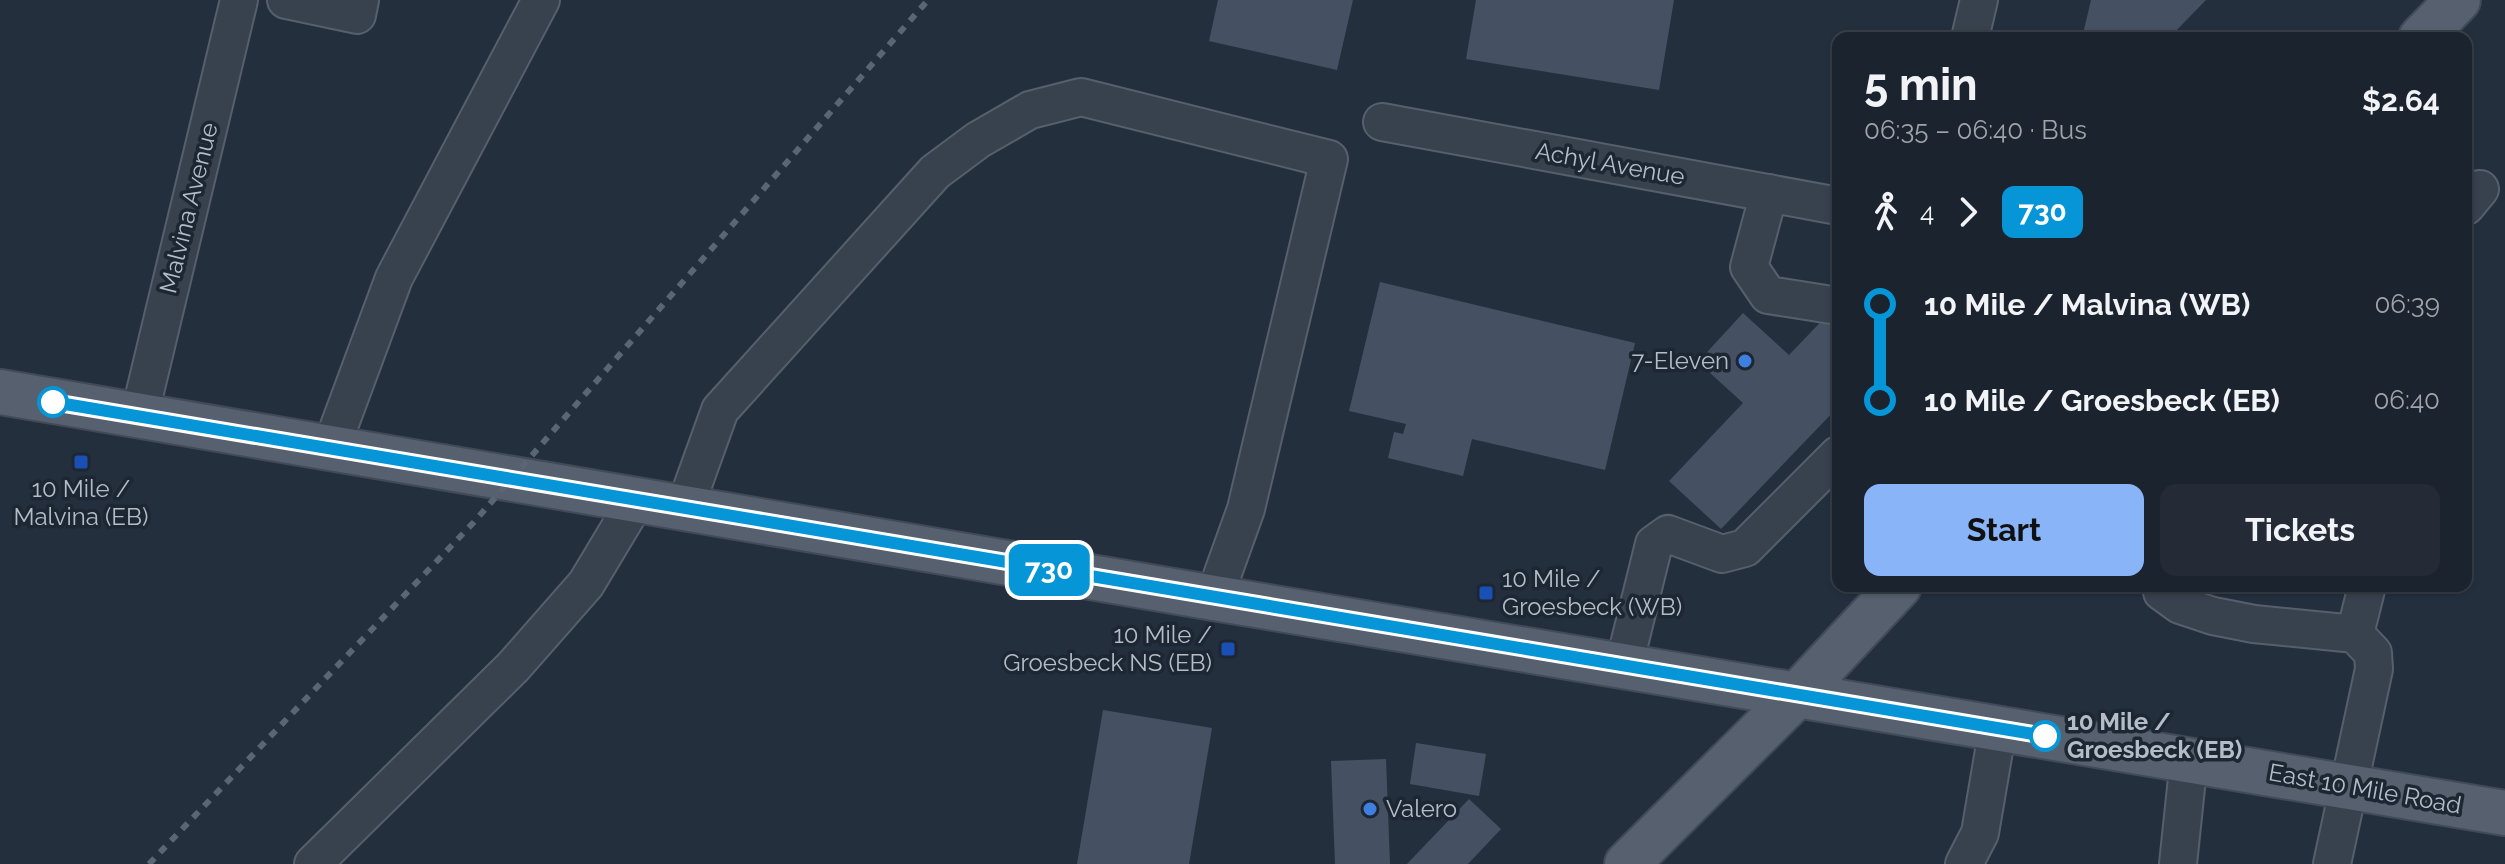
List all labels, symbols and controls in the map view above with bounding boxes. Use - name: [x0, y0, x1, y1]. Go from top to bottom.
- text: 5 min: [1864, 59, 1978, 110]
- text: $2.64: [2362, 83, 2440, 118]
- text: 06:35 – 06:40 · Bus: [1864, 115, 2087, 145]
- street label: Malvina Avenue: [153, 120, 224, 296]
- street label: Achyl Avenue: [1533, 136, 1687, 191]
- icon: walk: [1864, 190, 1908, 234]
- icon: forward: [1946, 190, 1990, 234]
- text: 730: [2018, 195, 2067, 228]
- text: 4: [1920, 197, 1934, 227]
- text: 10 Mile / Malvina (WB): [1924, 287, 2250, 322]
- text: 06:39: [2374, 289, 2440, 319]
- place label: 7-Eleven: [1631, 346, 1729, 375]
- marker: 7-Eleven: [1736, 352, 1754, 370]
- text: 10 Mile / Groesbeck (EB): [1924, 383, 2280, 418]
- text: 06:40: [2373, 385, 2440, 415]
- unlabelled marker: [38, 387, 68, 417]
- marker: 10 Mile / Malvina (EB): [72, 453, 90, 471]
- place label: 10 Mile / Malvina (EB): [14, 474, 148, 531]
- button: Start: [1864, 484, 2144, 576]
- button: Tickets: [2160, 484, 2440, 576]
- line badge: 730: [1003, 544, 1095, 596]
- text: 730: [1025, 553, 1073, 586]
- place label: 10 Mile / Groesbeck (WB): [1502, 564, 1682, 621]
- marker: 10 Mile / Groesbeck (WB): [1477, 584, 1495, 602]
- place label: 10 Mile / Groesbeck NS (EB): [1003, 620, 1212, 677]
- marker: 10 Mile / Groesbeck NS (EB): [1219, 640, 1237, 658]
- place label: 10 Mile / Groesbeck (EB): [2067, 707, 2242, 764]
- marker: 10 Mile / Groesbeck (EB): [2030, 721, 2060, 751]
- street label: East 10 Mile Road: [2267, 757, 2464, 820]
- place label: Valero: [1386, 794, 1457, 823]
- marker: Valero: [1361, 800, 1379, 818]

